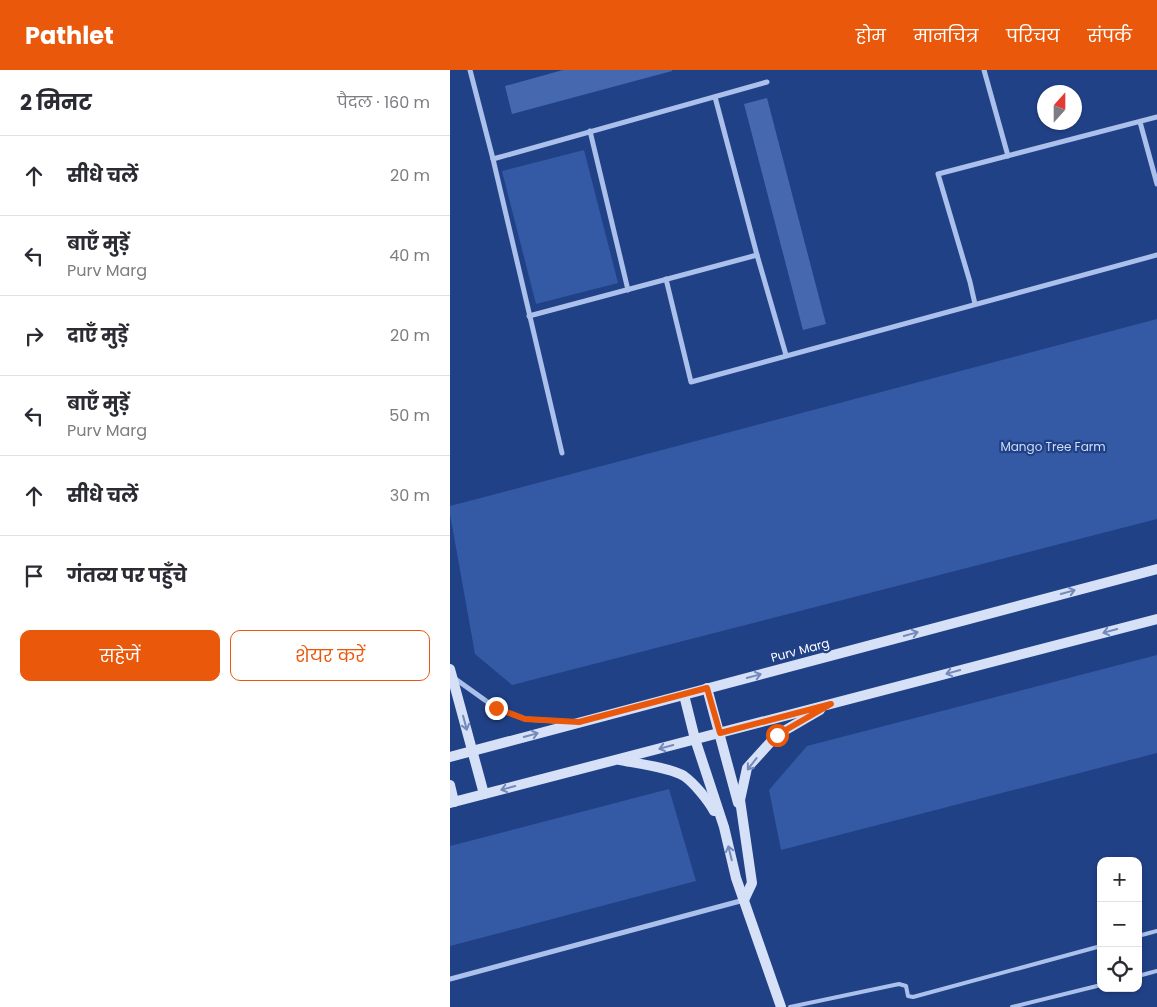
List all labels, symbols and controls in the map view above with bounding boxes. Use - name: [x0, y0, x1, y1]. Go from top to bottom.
- text: Pathlet: [25, 19, 114, 52]
- text: होम: [856, 23, 886, 48]
- text: मानचित्र: [914, 23, 978, 48]
- text: परिचय: [1006, 23, 1060, 48]
- text: संपर्क: [1088, 23, 1132, 48]
- north arrow: [1037, 85, 1082, 130]
- text: 2 मिनट: [20, 88, 92, 117]
- text: पैदल · 160 m: [337, 91, 430, 114]
- icon: ahead: [20, 162, 48, 190]
- text: सीधे चलें: [67, 162, 138, 189]
- text: 20 m: [390, 164, 430, 187]
- text: बाएँ मुड़ें: [67, 230, 129, 257]
- icon: left: [20, 242, 48, 270]
- text: 40 m: [389, 244, 430, 267]
- text: Purv Marg: [67, 259, 147, 282]
- icon: right: [20, 322, 48, 350]
- text: दाएँ मुड़ें: [67, 322, 128, 349]
- text: 20 m: [390, 324, 430, 347]
- text: बाएँ मुड़ें: [67, 390, 129, 417]
- icon: left: [20, 402, 48, 430]
- text: 50 m: [389, 404, 430, 427]
- text: Purv Marg: [67, 419, 147, 442]
- park label: Mango Tree Farm: [1000, 438, 1106, 455]
- icon: ahead: [20, 482, 48, 510]
- text: सीधे चलें: [67, 482, 138, 509]
- text: 30 m: [390, 484, 430, 507]
- icon: arrive: [20, 562, 48, 590]
- text: गंतव्य पर पहुँचे: [67, 562, 187, 589]
- one-way arrow: [1060, 587, 1076, 596]
- one-way arrow: [1102, 627, 1118, 637]
- one-way arrow: [903, 629, 919, 638]
- button: सहेजें: [20, 630, 220, 681]
- button: शेयर करें: [230, 630, 430, 681]
- street label: Purv Marg: [769, 634, 831, 666]
- one-way arrow: [945, 668, 961, 677]
- one-way arrow: [746, 670, 762, 680]
- route end: [485, 697, 508, 720]
- one-way arrow: [460, 714, 470, 730]
- route start: [766, 724, 789, 747]
- one-way arrow: [522, 730, 538, 739]
- one-way arrow: [658, 743, 674, 752]
- one-way arrow: [747, 757, 757, 771]
- one-way arrow: [501, 783, 517, 793]
- one-way arrow: [725, 846, 734, 862]
- map controls: [1097, 857, 1142, 992]
- button: +: [1097, 857, 1142, 902]
- button: −: [1097, 902, 1142, 947]
- button: locate: [1097, 947, 1142, 992]

